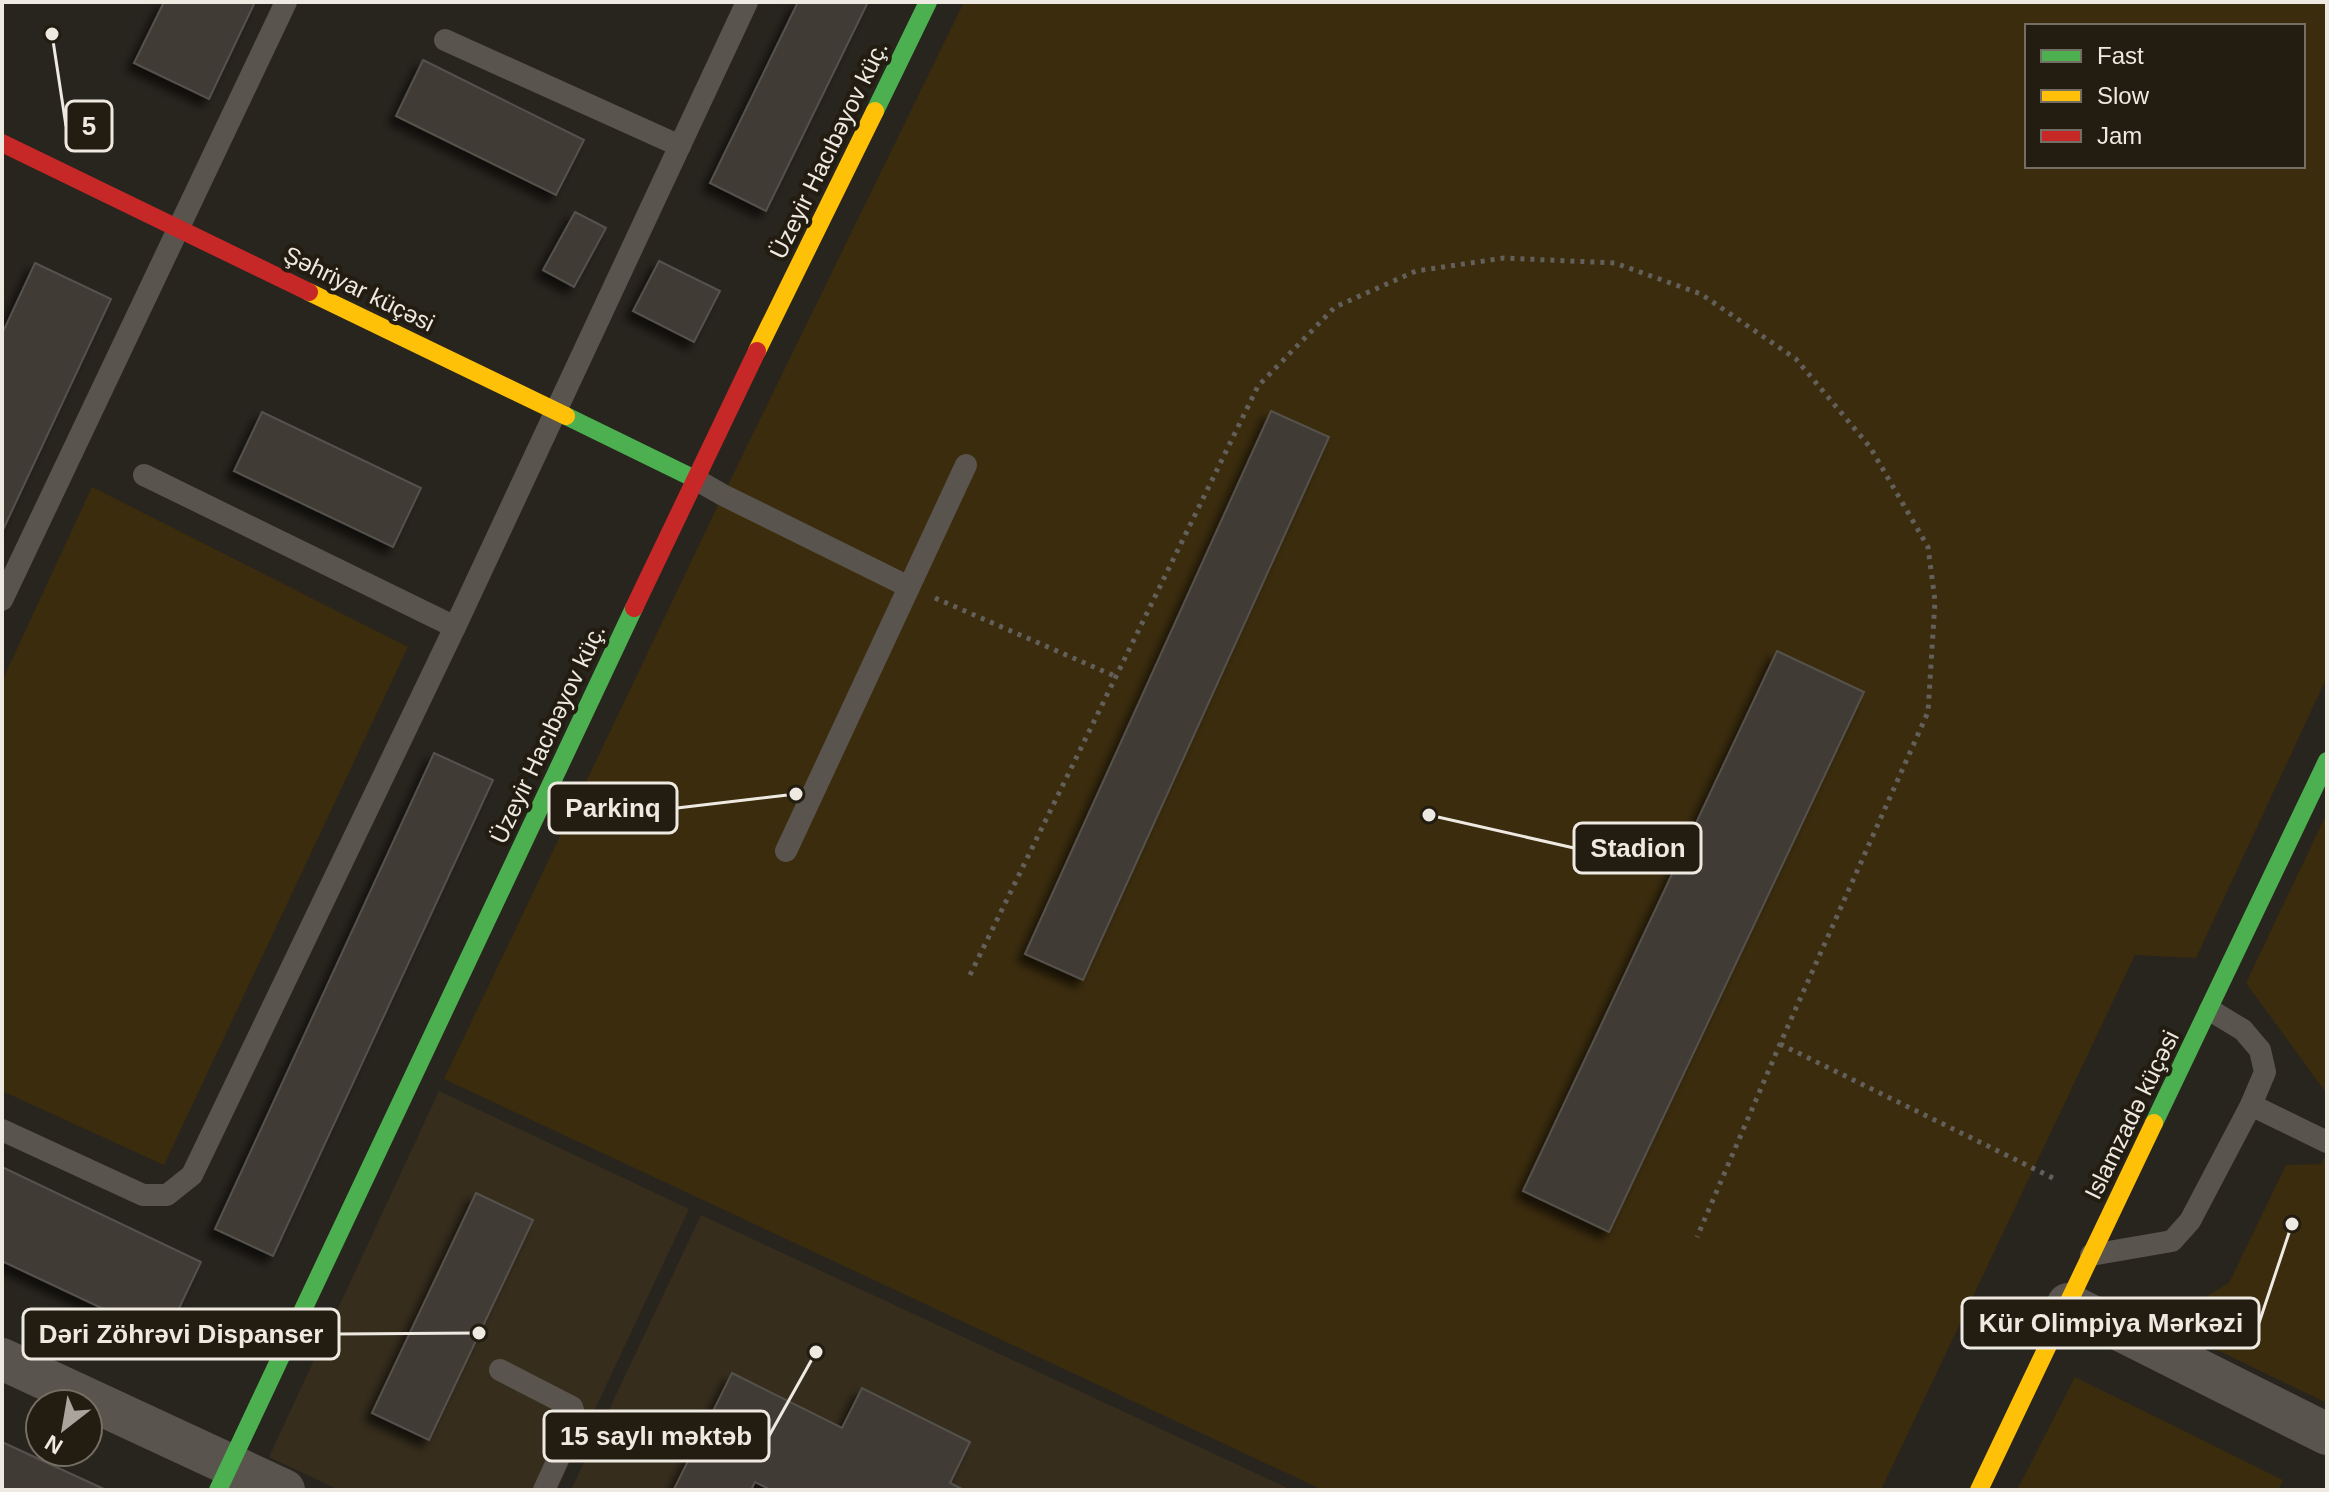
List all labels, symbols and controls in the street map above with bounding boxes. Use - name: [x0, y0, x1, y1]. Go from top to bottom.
- legend: [2025, 24, 2305, 168]
- street label: Üzeyir Hacıbəyov küç.: [764, 37, 893, 263]
- text: Fast: [2097, 42, 2144, 69]
- text: Slow: [2097, 82, 2150, 109]
- callout: 5: [66, 101, 112, 151]
- text: 5: [82, 111, 96, 141]
- text: Jam: [2097, 122, 2142, 149]
- street label: Şəhriyar küçəsi: [280, 240, 439, 337]
- street label: Üzeyir Hacıbəyov küç.: [485, 620, 610, 848]
- callout: Parkinq: [549, 783, 677, 833]
- text: Parkinq: [565, 793, 661, 823]
- callout: Stadion: [1574, 823, 1701, 873]
- text: Stadion: [1590, 833, 1686, 863]
- street label: Islamzadə küçəsi: [2079, 1026, 2184, 1203]
- callout: Kür Olimpiya Mərkəzi: [1962, 1298, 2259, 1348]
- text: Kür Olimpiya Mərkəzi: [1979, 1308, 2243, 1338]
- callout: Dəri Zöhrəvi Dispanser: [23, 1309, 339, 1359]
- text: Dəri Zöhrəvi Dispanser: [39, 1319, 323, 1349]
- north arrow: [24, 1388, 104, 1468]
- callout: 15 saylı məktəb: [544, 1411, 769, 1461]
- text: 15 saylı məktəb: [560, 1421, 752, 1451]
- text: N: [41, 1430, 67, 1460]

